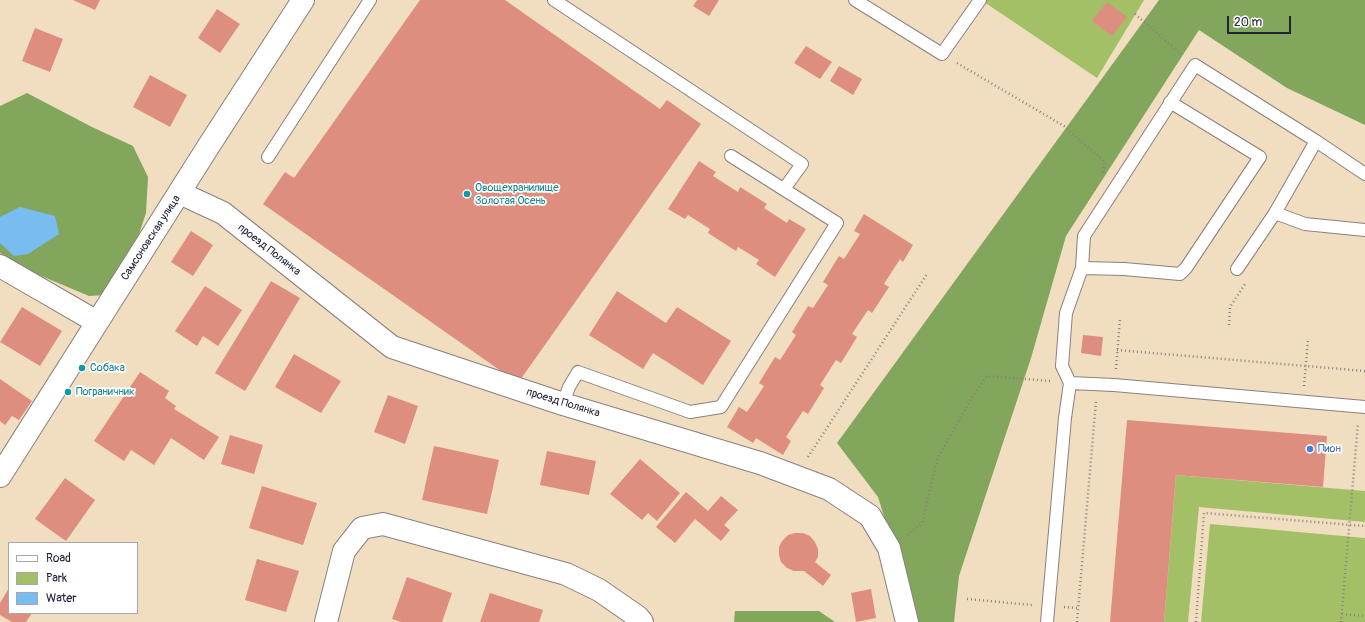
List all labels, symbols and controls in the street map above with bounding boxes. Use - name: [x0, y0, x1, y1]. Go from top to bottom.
- scale bar: [1229, 8, 1293, 34]
- text: 20 m: [1234, 15, 1262, 30]
- place label: Овощехранилище Золотая Осень: [475, 181, 559, 207]
- marker: Овощехранилище Золотая Осень: [462, 189, 472, 199]
- street label: Самсоновская улица: [119, 193, 183, 283]
- street label: проезд Полянка: [235, 221, 303, 279]
- place label: Собака: [90, 361, 125, 375]
- marker: Собака: [77, 363, 87, 373]
- place label: Пограничник: [76, 385, 135, 399]
- street label: проезд Полянка: [525, 386, 601, 420]
- marker: Пограничник: [63, 387, 73, 397]
- place label: Пион: [1318, 442, 1341, 456]
- marker: Пион: [1305, 444, 1315, 454]
- legend: [8, 542, 138, 614]
- text: Road: [46, 551, 71, 566]
- text: Park: [46, 571, 67, 586]
- text: Water: [46, 591, 77, 606]

